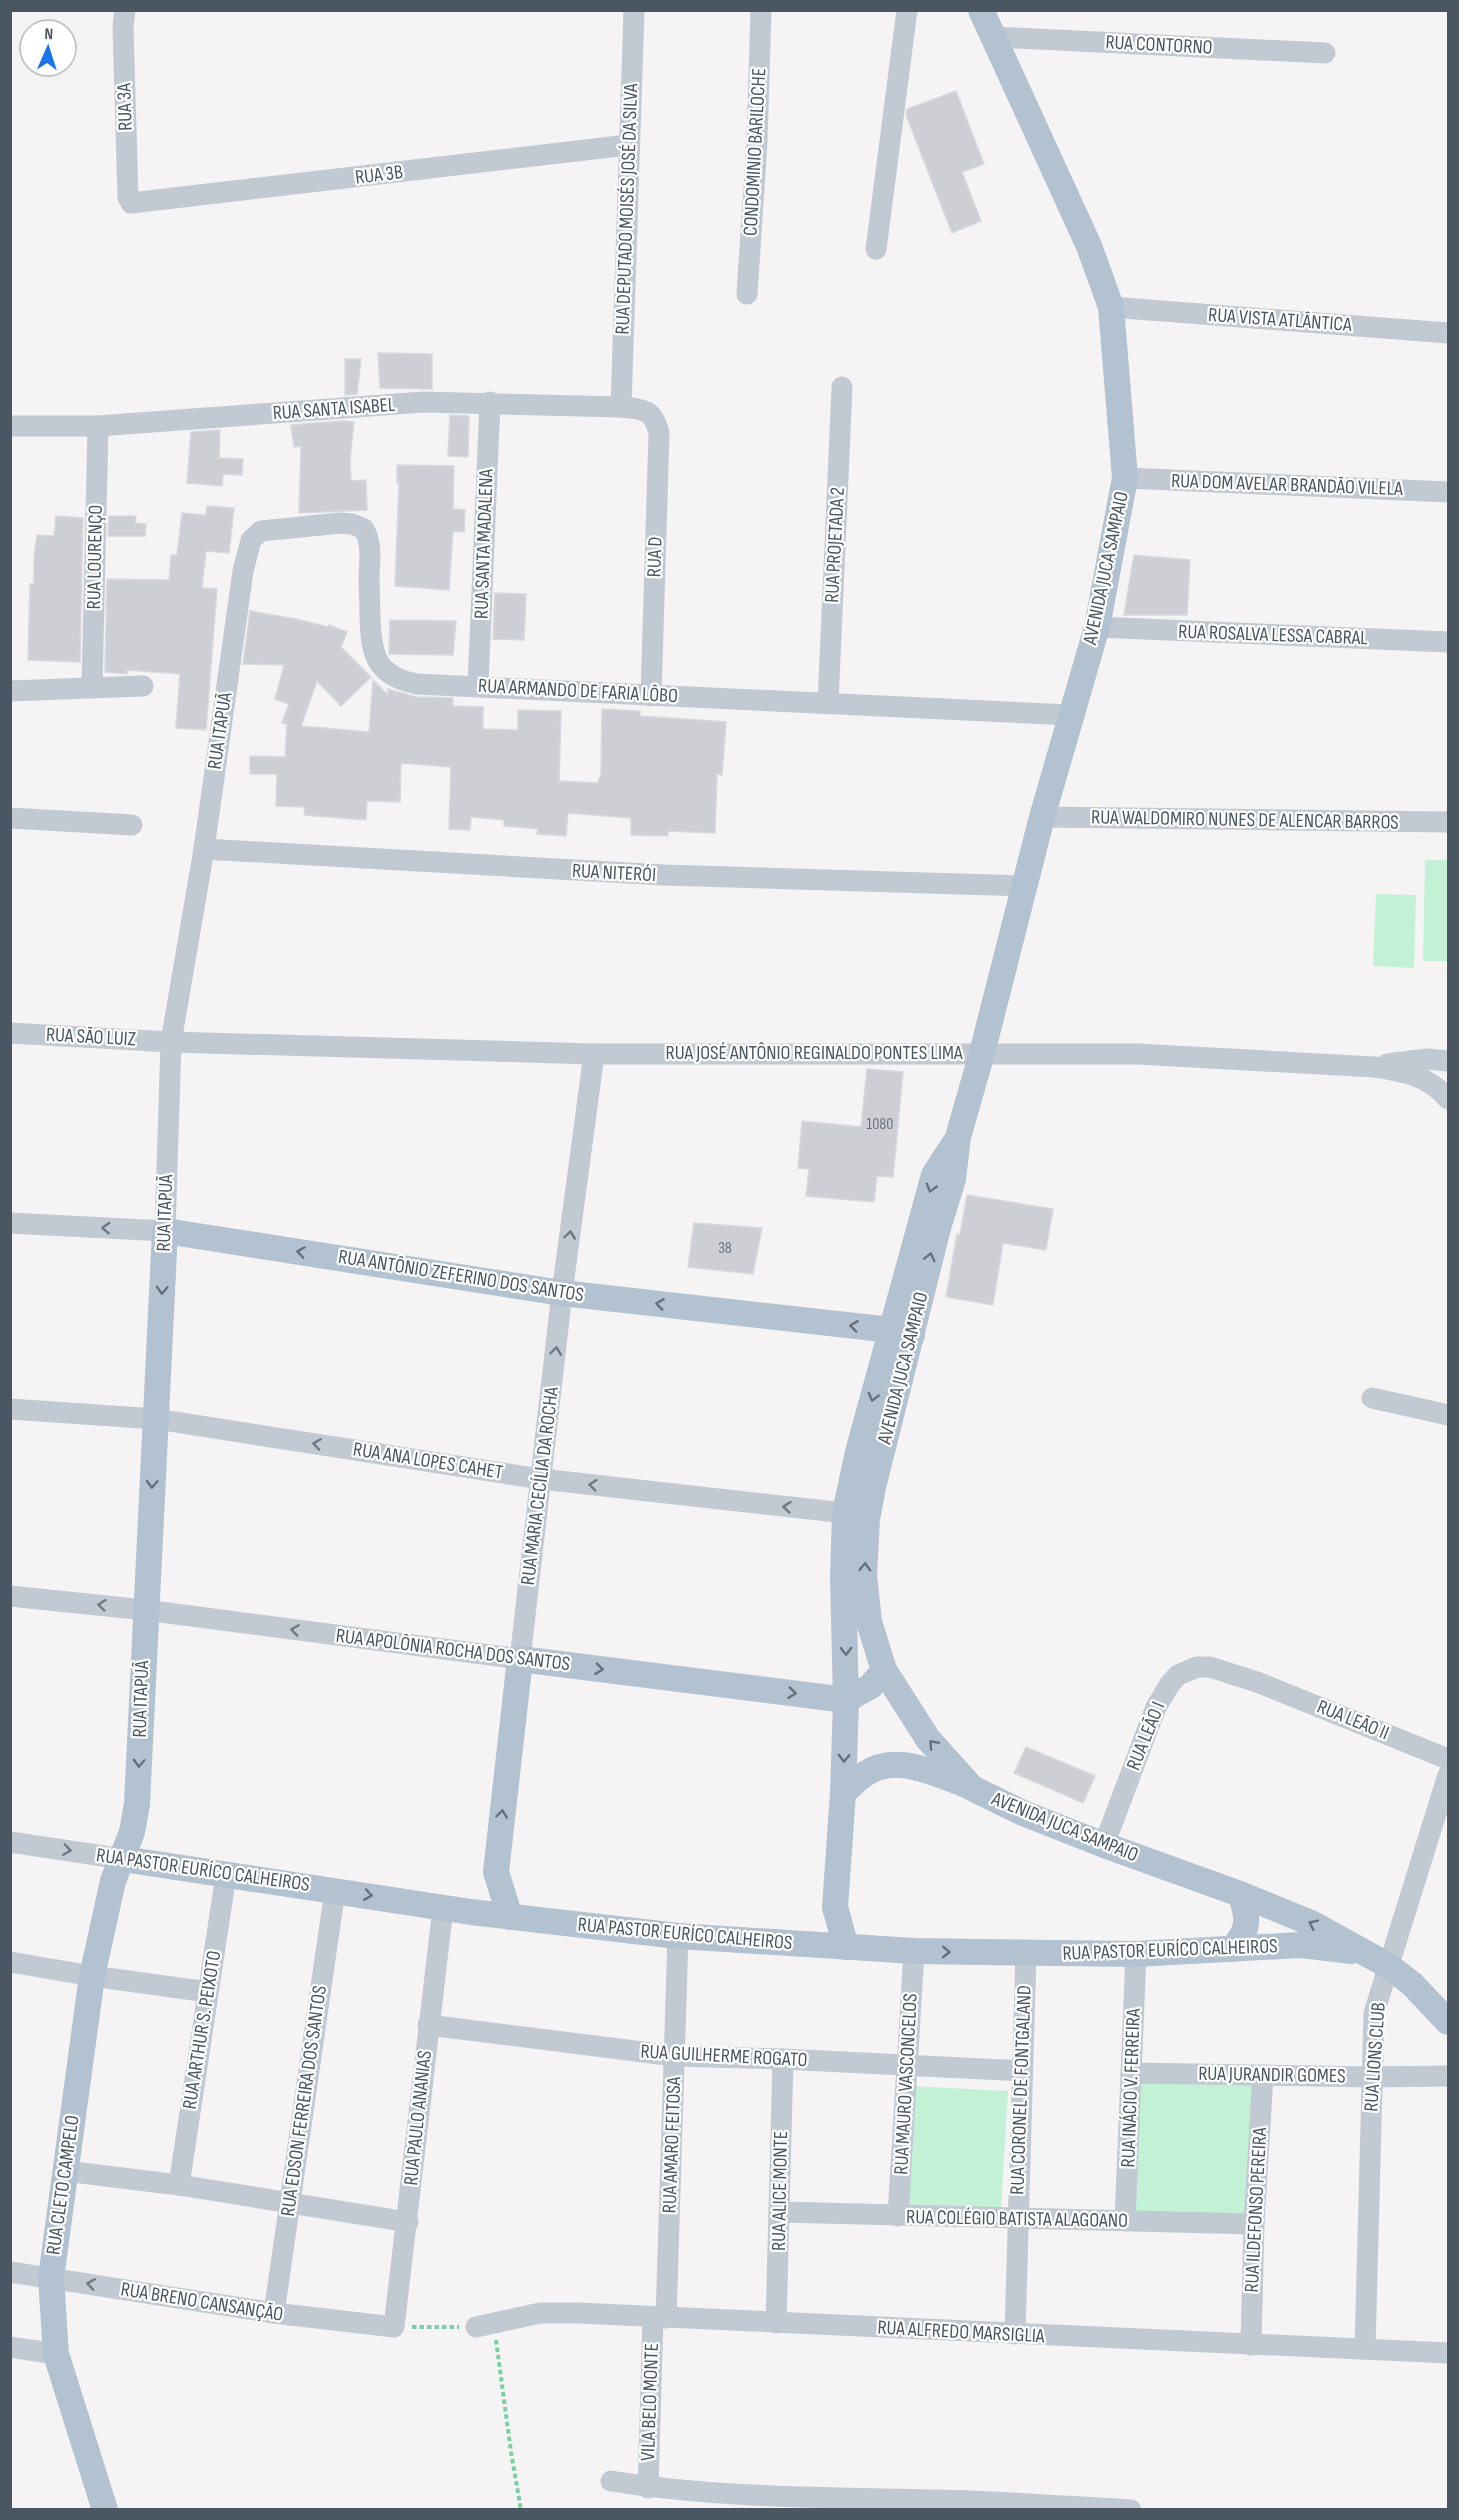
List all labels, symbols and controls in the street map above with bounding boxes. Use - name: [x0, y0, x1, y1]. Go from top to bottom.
- north arrow: [18, 18, 78, 78]
- text: N: [44, 25, 53, 44]
- street label: RUA CONTORNO: [1105, 30, 1213, 60]
- street label: CONDOMINIO BARILOCHE: [739, 67, 771, 237]
- street label: RUA 3A: [112, 82, 138, 131]
- street label: RUA DEPUTADO MOISÉS JOSÉ DA SILVA: [611, 83, 643, 335]
- street label: RUA 3B: [354, 160, 404, 190]
- street label: RUA VISTA ATLÂNTICA: [1207, 303, 1353, 337]
- street label: RUA SANTA ISABEL: [272, 393, 397, 425]
- street label: RUA SANTA MADALENA: [469, 468, 499, 619]
- street label: RUA DOM AVELAR BRANDÃO VILELA: [1171, 469, 1404, 501]
- street label: RUA PROJETADA 2: [820, 487, 850, 603]
- street label: AVENIDA JUCA SAMPAIO: [1078, 489, 1134, 648]
- street label: RUA LOURENÇO: [82, 505, 108, 609]
- street label: RUA D: [642, 536, 668, 578]
- street label: RUA ROSALVA LESSA CABRAL: [1178, 620, 1369, 650]
- street label: RUA ARMANDO DE FARIA LÔBO: [478, 674, 678, 708]
- street label: RUA ITAPUÃ: [203, 691, 237, 771]
- street label: RUA WALDOMIRO NUNES DE ALENCAR BARROS: [1091, 805, 1399, 835]
- street label: RUA NITERÓI: [571, 859, 657, 887]
- street label: RUA SÃO LUIZ: [45, 1023, 137, 1051]
- street label: RUA JOSÉ ANTÔNIO REGINALDO PONTES LIMA: [666, 1041, 963, 1065]
- house number: 1080: [867, 1115, 893, 1134]
- street label: RUA ITAPUÃ: [152, 1174, 178, 1252]
- one-way arrow: [926, 1183, 938, 1193]
- one-way arrow: [102, 1222, 111, 1235]
- one-way arrow: [563, 1230, 576, 1239]
- house number: 38: [718, 1239, 732, 1258]
- street label: RUA ANTÔNIO ZEFERINO DOS SANTOS: [337, 1245, 585, 1307]
- one-way arrow: [296, 1247, 305, 1259]
- one-way arrow: [923, 1253, 936, 1263]
- one-way arrow: [155, 1285, 168, 1294]
- street label: AVENIDA JUCA SAMPAIO: [872, 1290, 933, 1447]
- one-way arrow: [655, 1298, 665, 1311]
- one-way arrow: [849, 1320, 858, 1333]
- one-way arrow: [549, 1346, 562, 1355]
- street label: RUA MARIA CECÍLIA DA ROCHA: [516, 1385, 564, 1586]
- one-way arrow: [868, 1391, 880, 1401]
- street label: RUA ANA LOPES CAHET: [351, 1437, 505, 1485]
- one-way arrow: [312, 1438, 322, 1451]
- one-way arrow: [588, 1479, 598, 1492]
- one-way arrow: [146, 1480, 159, 1489]
- one-way arrow: [782, 1501, 791, 1513]
- one-way arrow: [859, 1562, 871, 1571]
- one-way arrow: [97, 1599, 106, 1612]
- one-way arrow: [291, 1624, 300, 1636]
- street label: RUA APOLÔNIA ROCHA DOS SANTOS: [335, 1624, 571, 1676]
- one-way arrow: [840, 1647, 852, 1656]
- street label: RUA ITAPUÃ: [128, 1660, 154, 1738]
- one-way arrow: [594, 1662, 603, 1675]
- one-way arrow: [788, 1686, 797, 1699]
- street label: RUA LEÃO II: [1313, 1695, 1393, 1745]
- street label: RUA LEÃO I: [1121, 1698, 1171, 1774]
- one-way arrow: [930, 1740, 941, 1751]
- one-way arrow: [838, 1754, 851, 1763]
- one-way arrow: [132, 1759, 145, 1768]
- street label: AVENIDA JUCA SAMPAIO: [987, 1786, 1142, 1867]
- one-way arrow: [495, 1809, 508, 1819]
- street label: RUA PASTOR EURÍCO CALHEIROS: [95, 1843, 311, 1897]
- one-way arrow: [62, 1844, 71, 1856]
- one-way arrow: [363, 1889, 373, 1901]
- street label: RUA PASTOR EURÍCO CALHEIROS: [577, 1913, 793, 1955]
- one-way arrow: [1309, 1920, 1320, 1932]
- street label: RUA PASTOR EURÍCO CALHEIROS: [1062, 1934, 1278, 1966]
- one-way arrow: [942, 1945, 951, 1958]
- street label: RUA ARTHUR S. PEIXOTO: [178, 1949, 226, 2111]
- street label: RUA EDSON FERREIRA DOS SANTOS: [276, 1984, 332, 2218]
- street label: RUA CORONEL DE FONTGALAND: [1005, 1985, 1037, 2195]
- street label: RUA MAURO VASCONCELOS: [889, 1993, 923, 2175]
- street label: RUA LIONS CLUB: [1359, 2001, 1391, 2112]
- street label: RUA INÁCIO V. FERREIRA: [1116, 2008, 1146, 2168]
- street label: RUA GUILHERME ROGATO: [640, 2040, 808, 2072]
- street label: RUA PAULO ANANIAS: [399, 2049, 437, 2187]
- street label: RUA JURANDIR GOMES: [1198, 2062, 1346, 2088]
- street label: RUA AMARO FEITOSA: [658, 2076, 686, 2214]
- street label: RUA CLETO CAMPELO: [41, 2114, 85, 2256]
- street label: RUA ILDEFONSO PEREIRA: [1240, 2126, 1272, 2293]
- street label: RUA ALICE MONTE: [767, 2131, 793, 2251]
- street label: RUA COLÉGIO BATISTA ALAGOANO: [906, 2205, 1128, 2233]
- street label: RUA BRENO CANSANÇÃO: [119, 2277, 285, 2327]
- one-way arrow: [87, 2279, 96, 2291]
- street label: RUA ALFREDO MARSIGLIA: [877, 2316, 1046, 2348]
- street label: VILA BELO MONTE: [636, 2343, 664, 2461]

